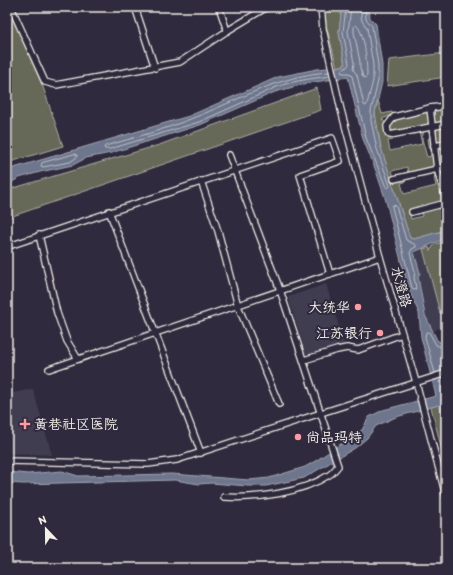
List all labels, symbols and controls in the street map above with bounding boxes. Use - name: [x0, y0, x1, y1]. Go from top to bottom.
- street label: 水澄路: [387, 264, 415, 310]
- place label: 大统华: [308, 299, 350, 316]
- marker: 大统华: [353, 302, 363, 312]
- place label: 江苏银行: [316, 325, 372, 342]
- marker: 江苏银行: [375, 328, 385, 338]
- place label: 黄巷社区医院: [34, 416, 118, 433]
- marker: 黄巷社区医院: [19, 418, 31, 430]
- place label: 尚品玛特: [306, 429, 362, 446]
- marker: 尚品玛特: [293, 432, 303, 442]
- north arrow: [26, 509, 66, 549]
- text: N: [37, 513, 48, 528]

